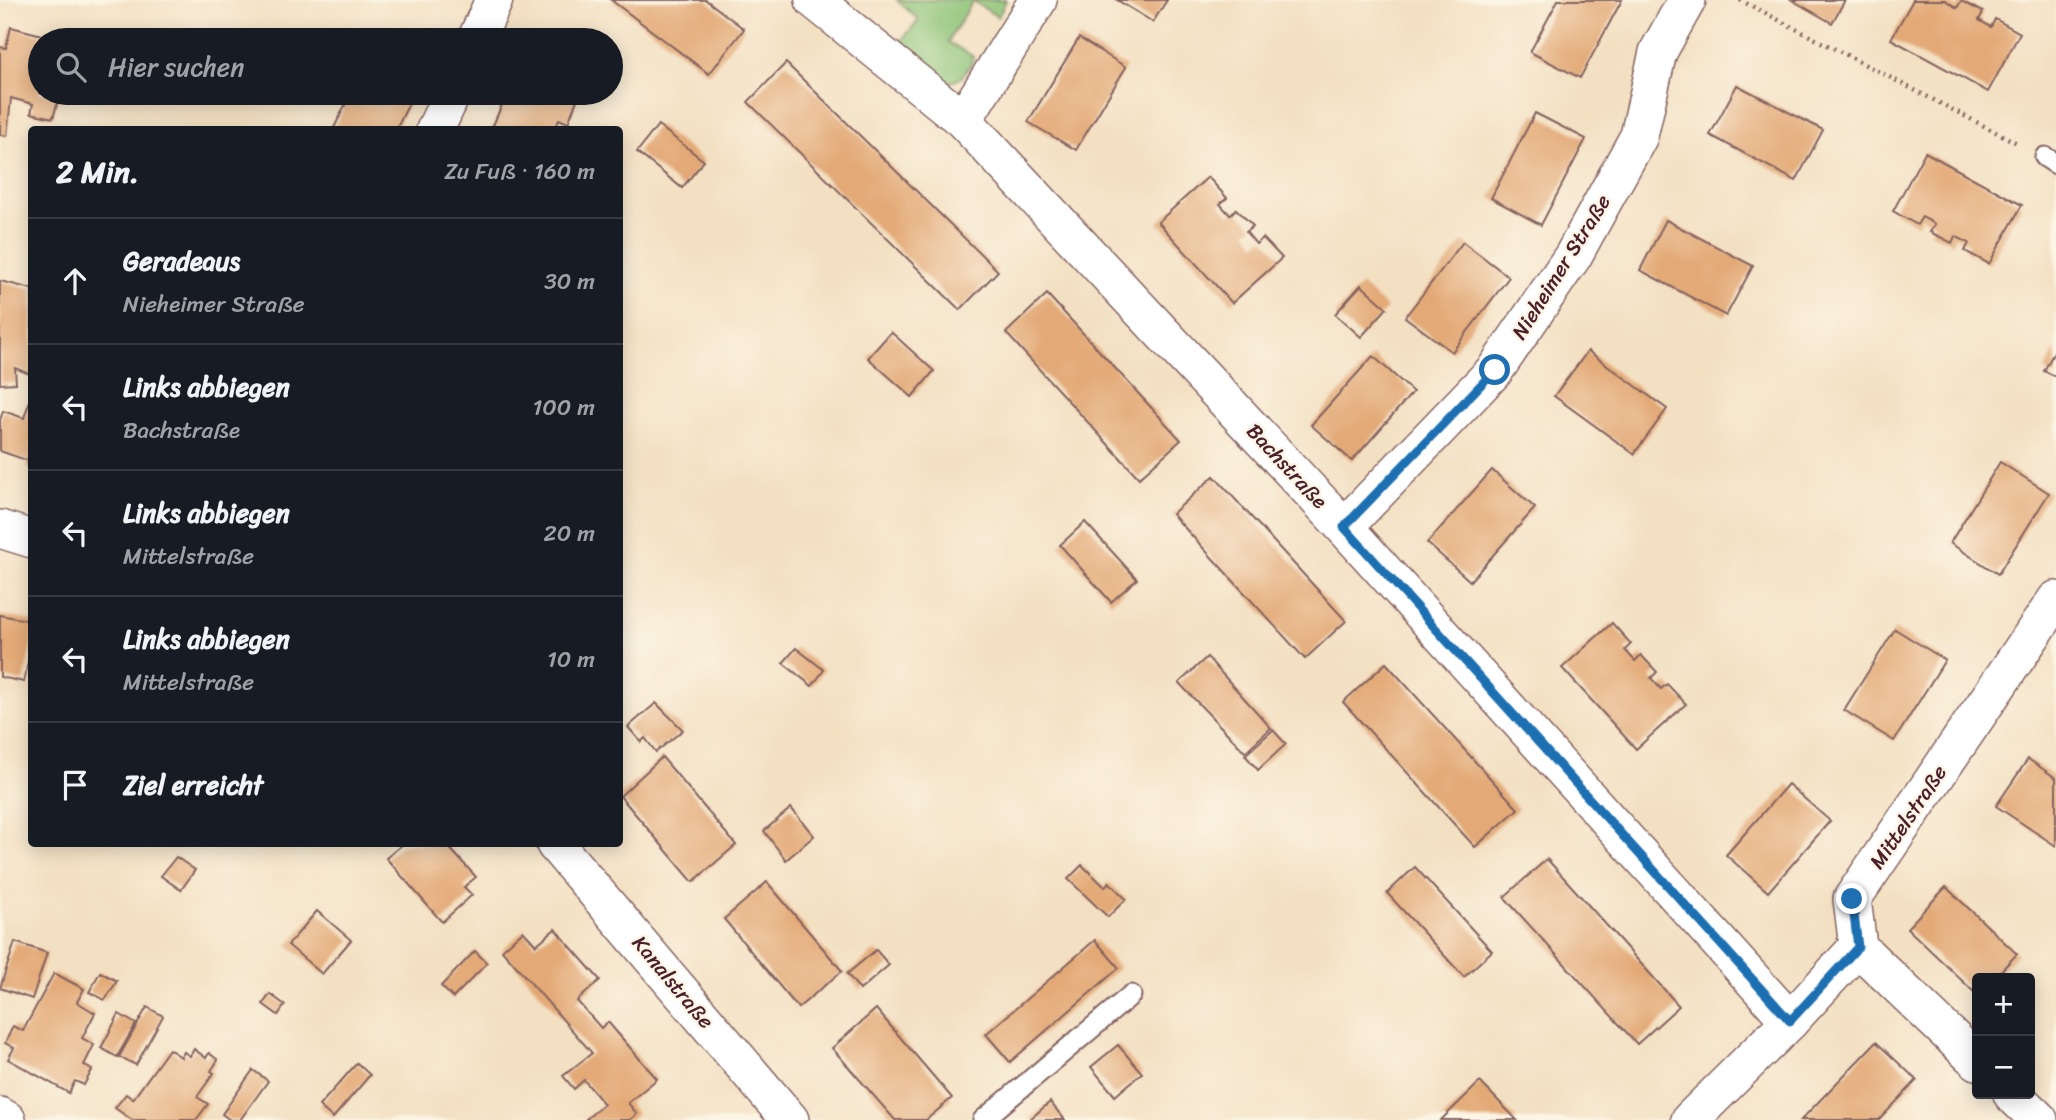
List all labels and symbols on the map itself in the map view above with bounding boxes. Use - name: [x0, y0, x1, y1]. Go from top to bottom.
- street label: Nieheimer Straße: [1501, 186, 1621, 347]
- route start: [1479, 354, 1510, 385]
- street label: Bachstraße: [1237, 414, 1337, 518]
- street label: Mittelstraße: [1859, 757, 1957, 877]
- route end: [1836, 883, 1867, 914]
- street label: Kanalstraße: [622, 926, 724, 1038]

